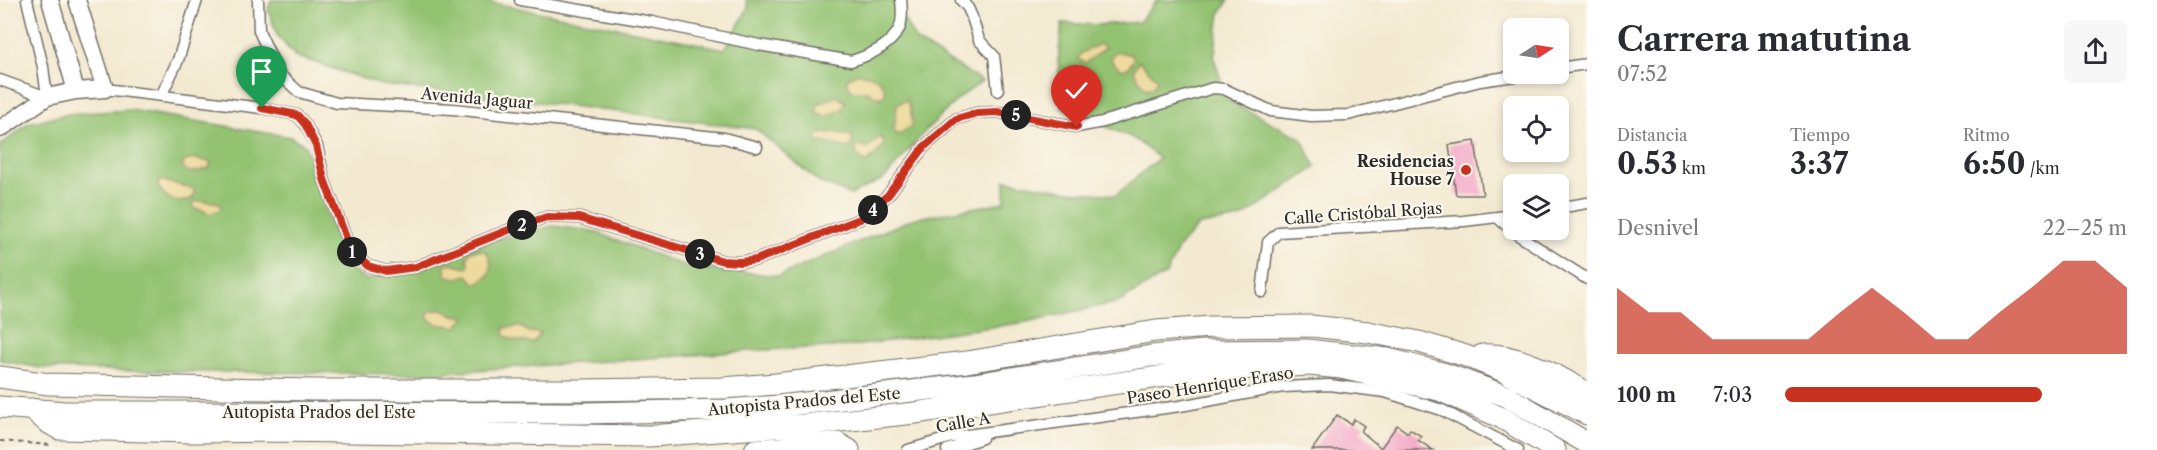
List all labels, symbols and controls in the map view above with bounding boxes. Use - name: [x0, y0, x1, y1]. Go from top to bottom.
- north arrow: [1503, 18, 1569, 84]
- map controls: [1503, 18, 1569, 240]
- text: Carrera matutina: [1617, 19, 1911, 60]
- button: share: [2064, 20, 2127, 83]
- pin: [236, 46, 287, 108]
- icon: arrive: [245, 55, 278, 88]
- text: 07:52: [1617, 62, 1668, 86]
- pin: [1051, 65, 1102, 127]
- icon: check: [1060, 74, 1093, 107]
- street label: Avenida Jaguar: [419, 83, 534, 113]
- button: locate: [1503, 96, 1569, 162]
- pin: 5: [1001, 100, 1031, 130]
- text: 5: [1012, 105, 1020, 125]
- text: Distancia: [1617, 125, 1688, 145]
- text: Tiempo: [1790, 125, 1850, 145]
- text: Ritmo: [1963, 125, 2010, 145]
- text: 0.53: [1617, 145, 1678, 182]
- text: 3:37: [1790, 145, 1848, 182]
- text: 6:50: [1963, 145, 2026, 182]
- place label: Residencias House 7: [1357, 151, 1455, 189]
- text: km: [1678, 158, 1706, 178]
- text: /km: [2026, 158, 2060, 178]
- marker: Residencias House 7: [1459, 163, 1473, 177]
- button: layers: [1503, 174, 1569, 240]
- pin: 4: [858, 195, 888, 225]
- street label: Calle Cristóbal Rojas: [1283, 198, 1443, 228]
- text: 4: [868, 200, 878, 220]
- pin: 2: [507, 210, 537, 240]
- text: 2: [517, 215, 527, 235]
- text: Desnivel: [1617, 216, 1699, 240]
- text: 22–25 m: [2043, 216, 2127, 240]
- pin: 1: [337, 237, 367, 267]
- pin: 3: [685, 239, 715, 269]
- text: 1: [348, 242, 356, 262]
- text: 3: [695, 244, 705, 264]
- street label: Paseo Henrique Eraso: [1125, 362, 1295, 408]
- street label: Autopista Prados del Este: [706, 383, 901, 419]
- text: 100 m: [1617, 383, 1676, 407]
- text: 7:03: [1713, 383, 1752, 407]
- street label: Autopista Prados del Este: [221, 402, 416, 422]
- street label: Calle A: [934, 407, 993, 437]

